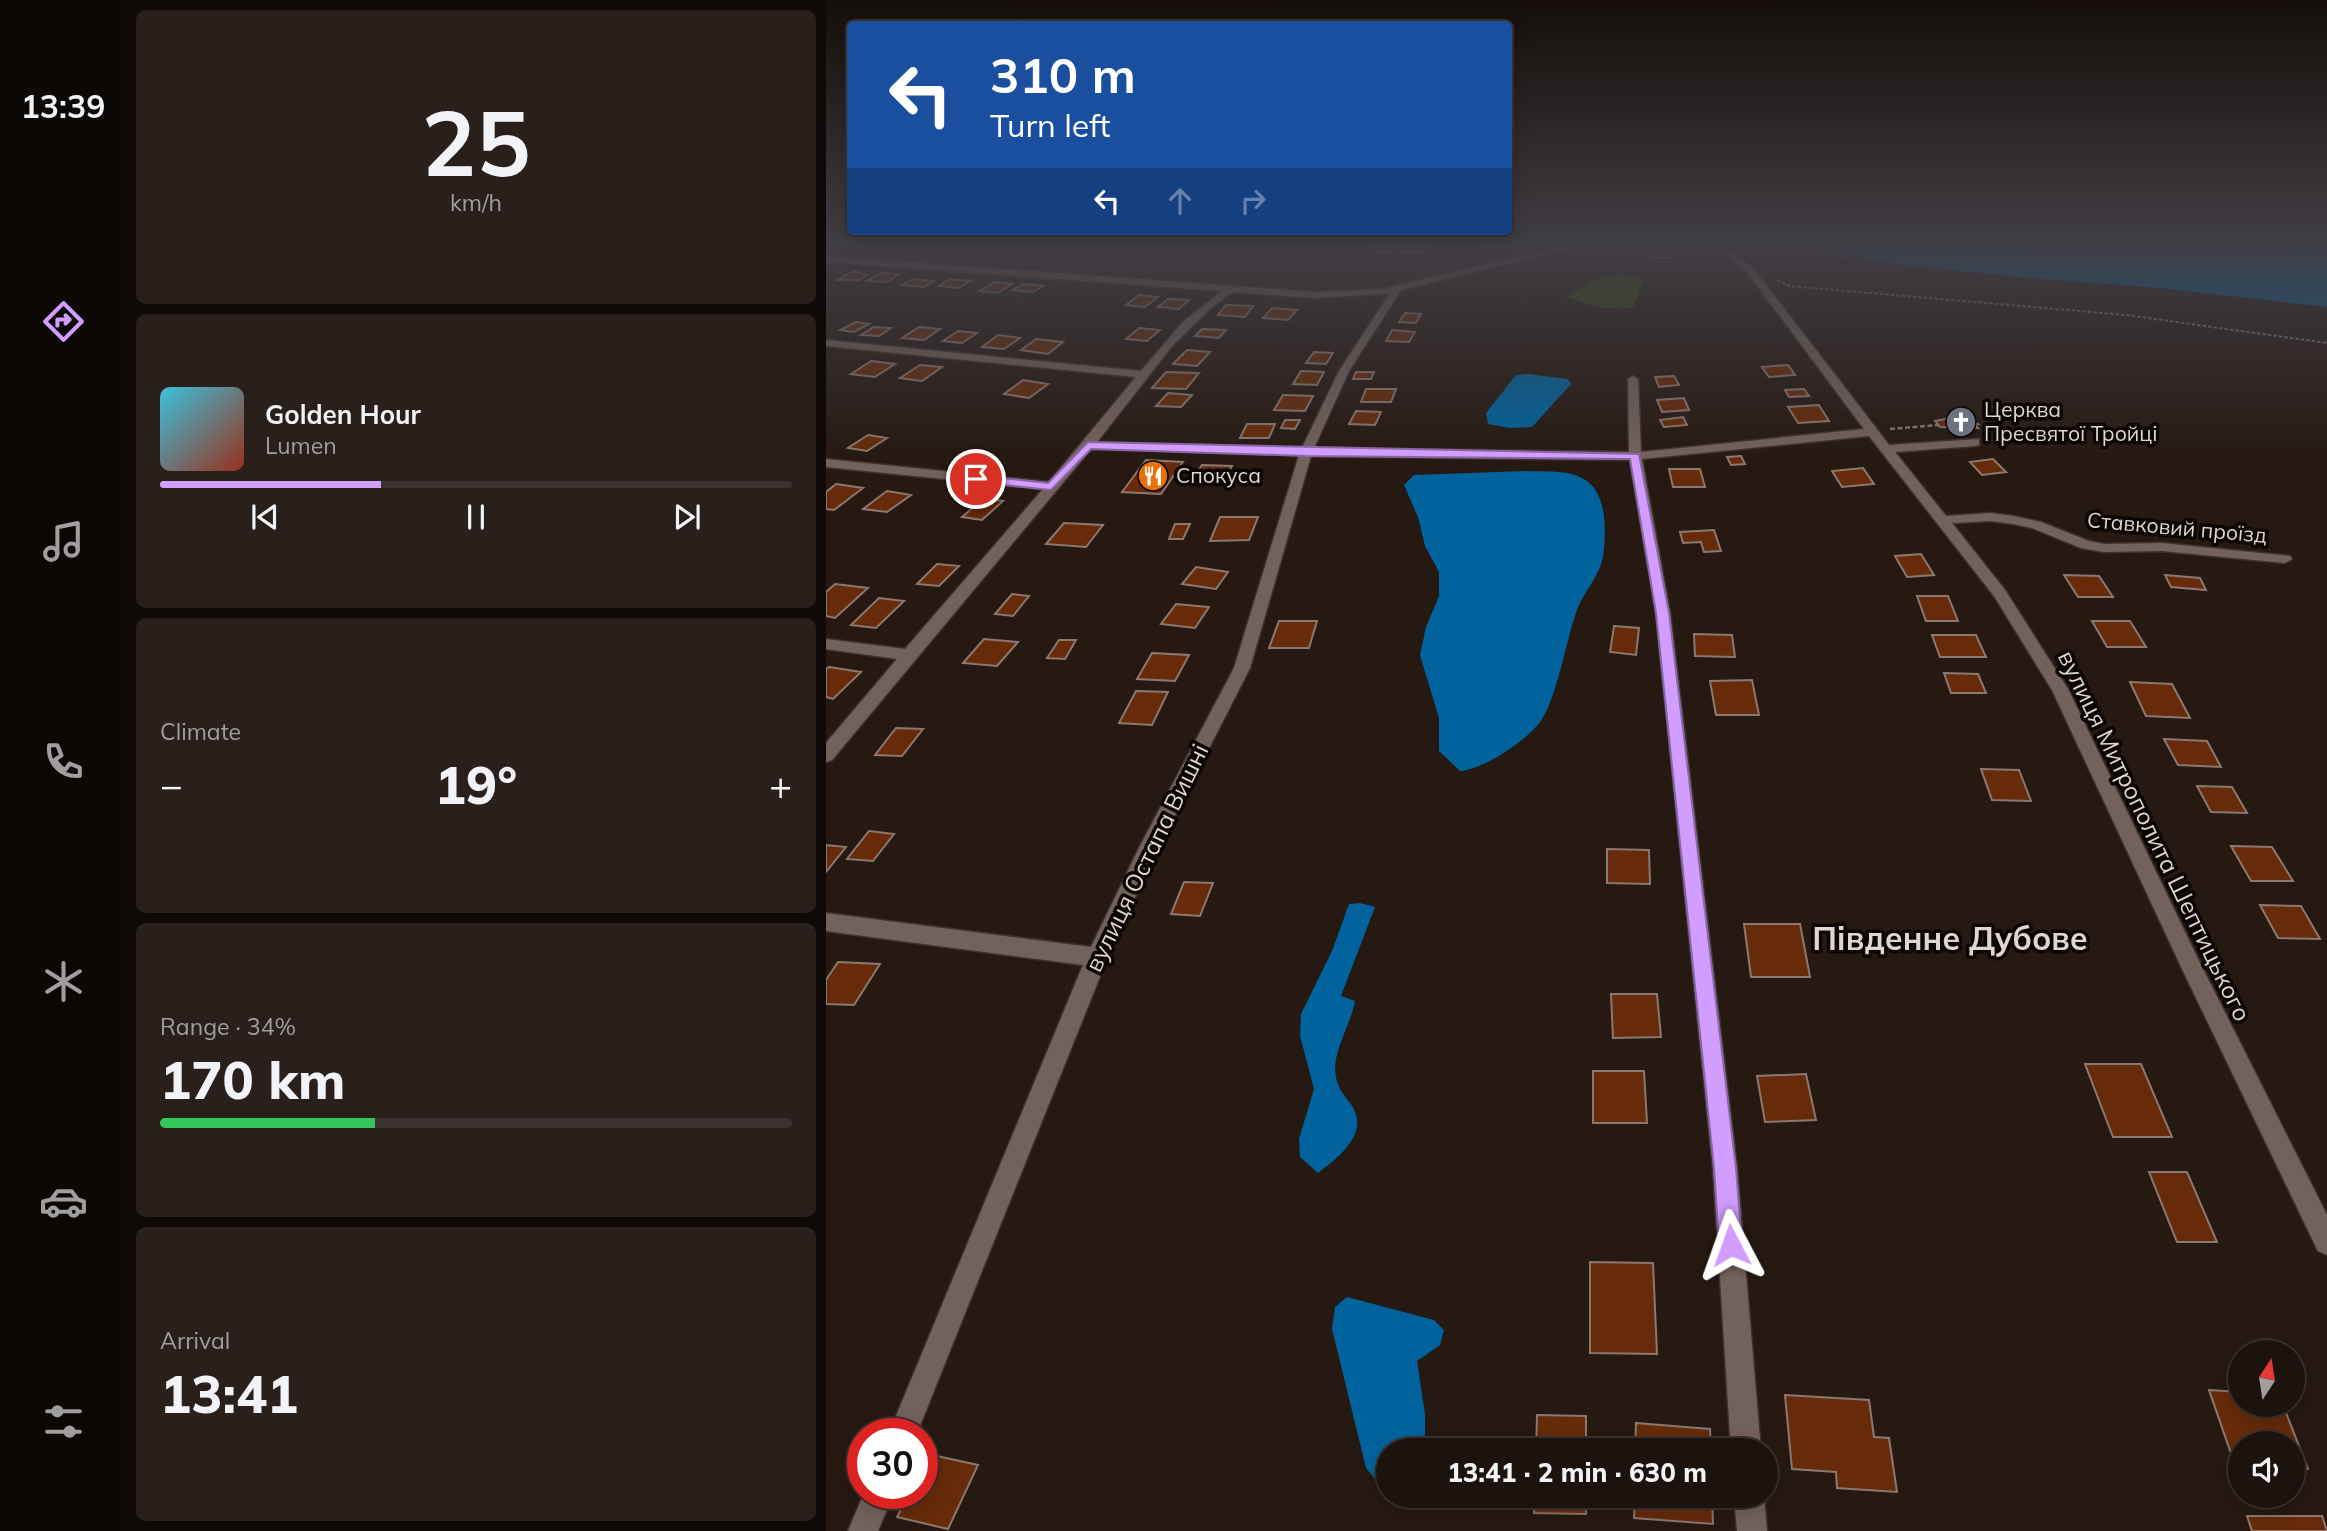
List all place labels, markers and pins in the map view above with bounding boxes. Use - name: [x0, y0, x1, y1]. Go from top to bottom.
- place label: Церква Пресвятої Тройці: [1984, 396, 2157, 446]
- church icon: Церква Пресвятої Тройці: [1944, 405, 1978, 439]
- pin: [946, 449, 1006, 509]
- restaurant icon: Спокуса: [1136, 459, 1170, 493]
- place label: Спокуса: [1176, 462, 1261, 488]

